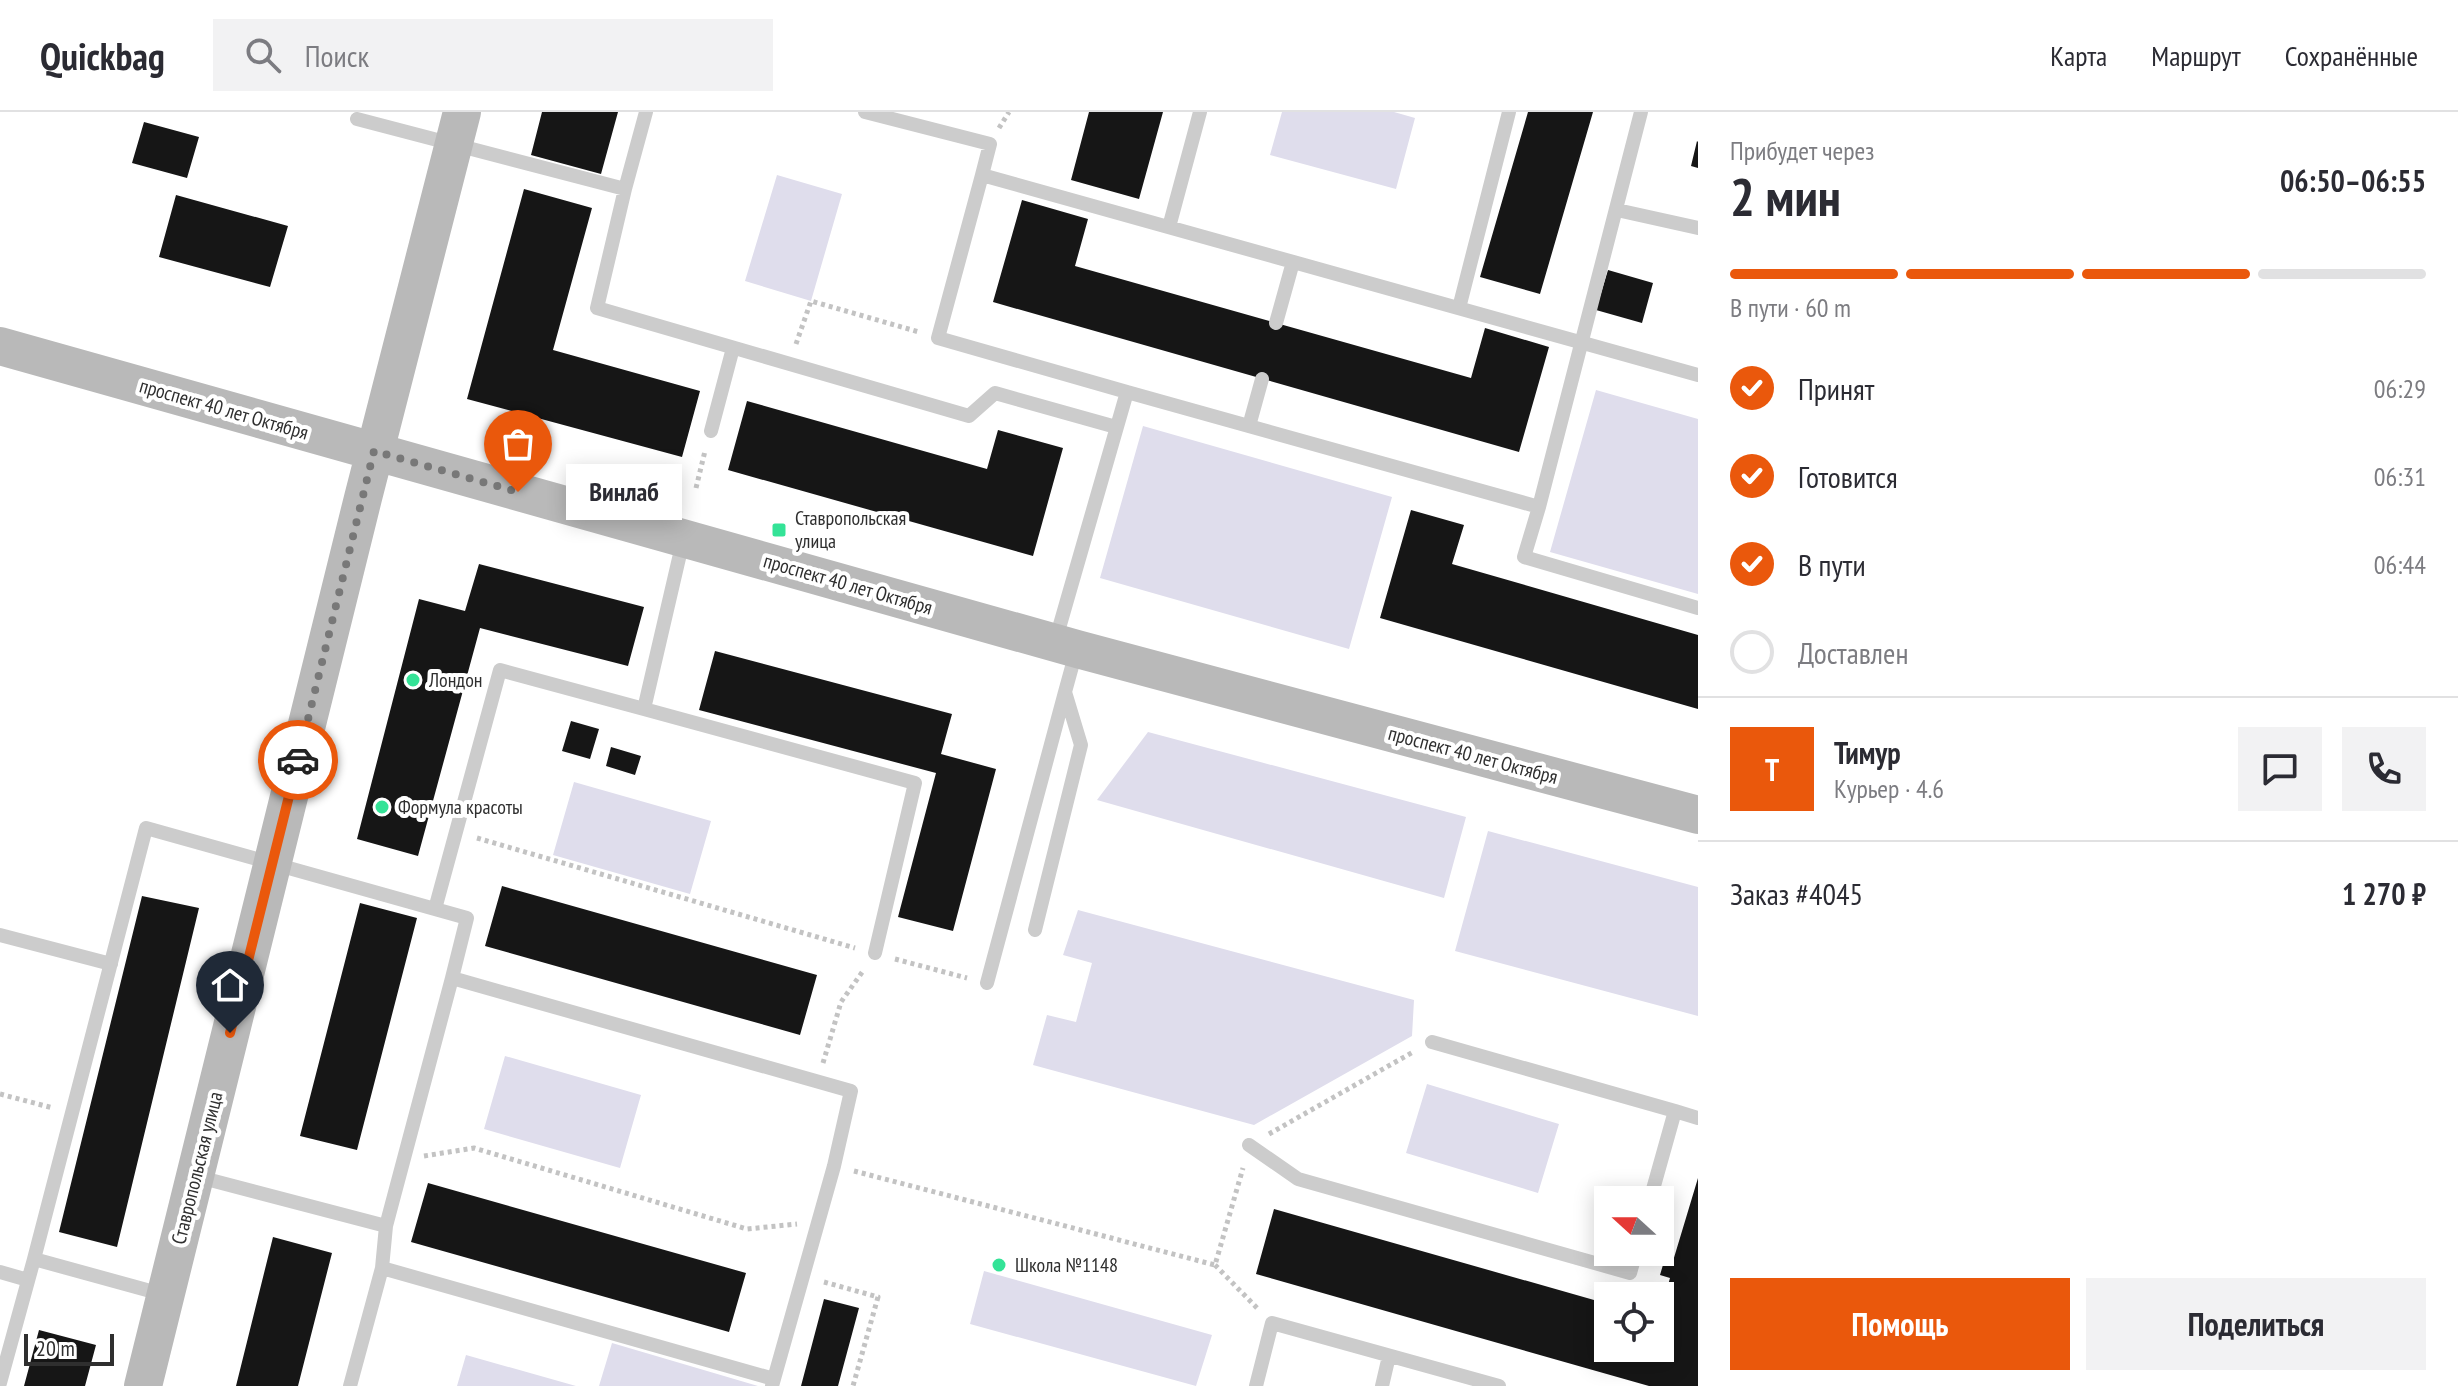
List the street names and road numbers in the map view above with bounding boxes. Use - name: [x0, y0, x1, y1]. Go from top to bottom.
- street label: проспект 40 лет Октября: [137, 372, 311, 446]
- street label: проспект 40 лет Октября: [761, 547, 935, 621]
- street label: проспект 40 лет Октября: [1385, 720, 1561, 790]
- street label: Ставропольская улица: [165, 1089, 229, 1247]

